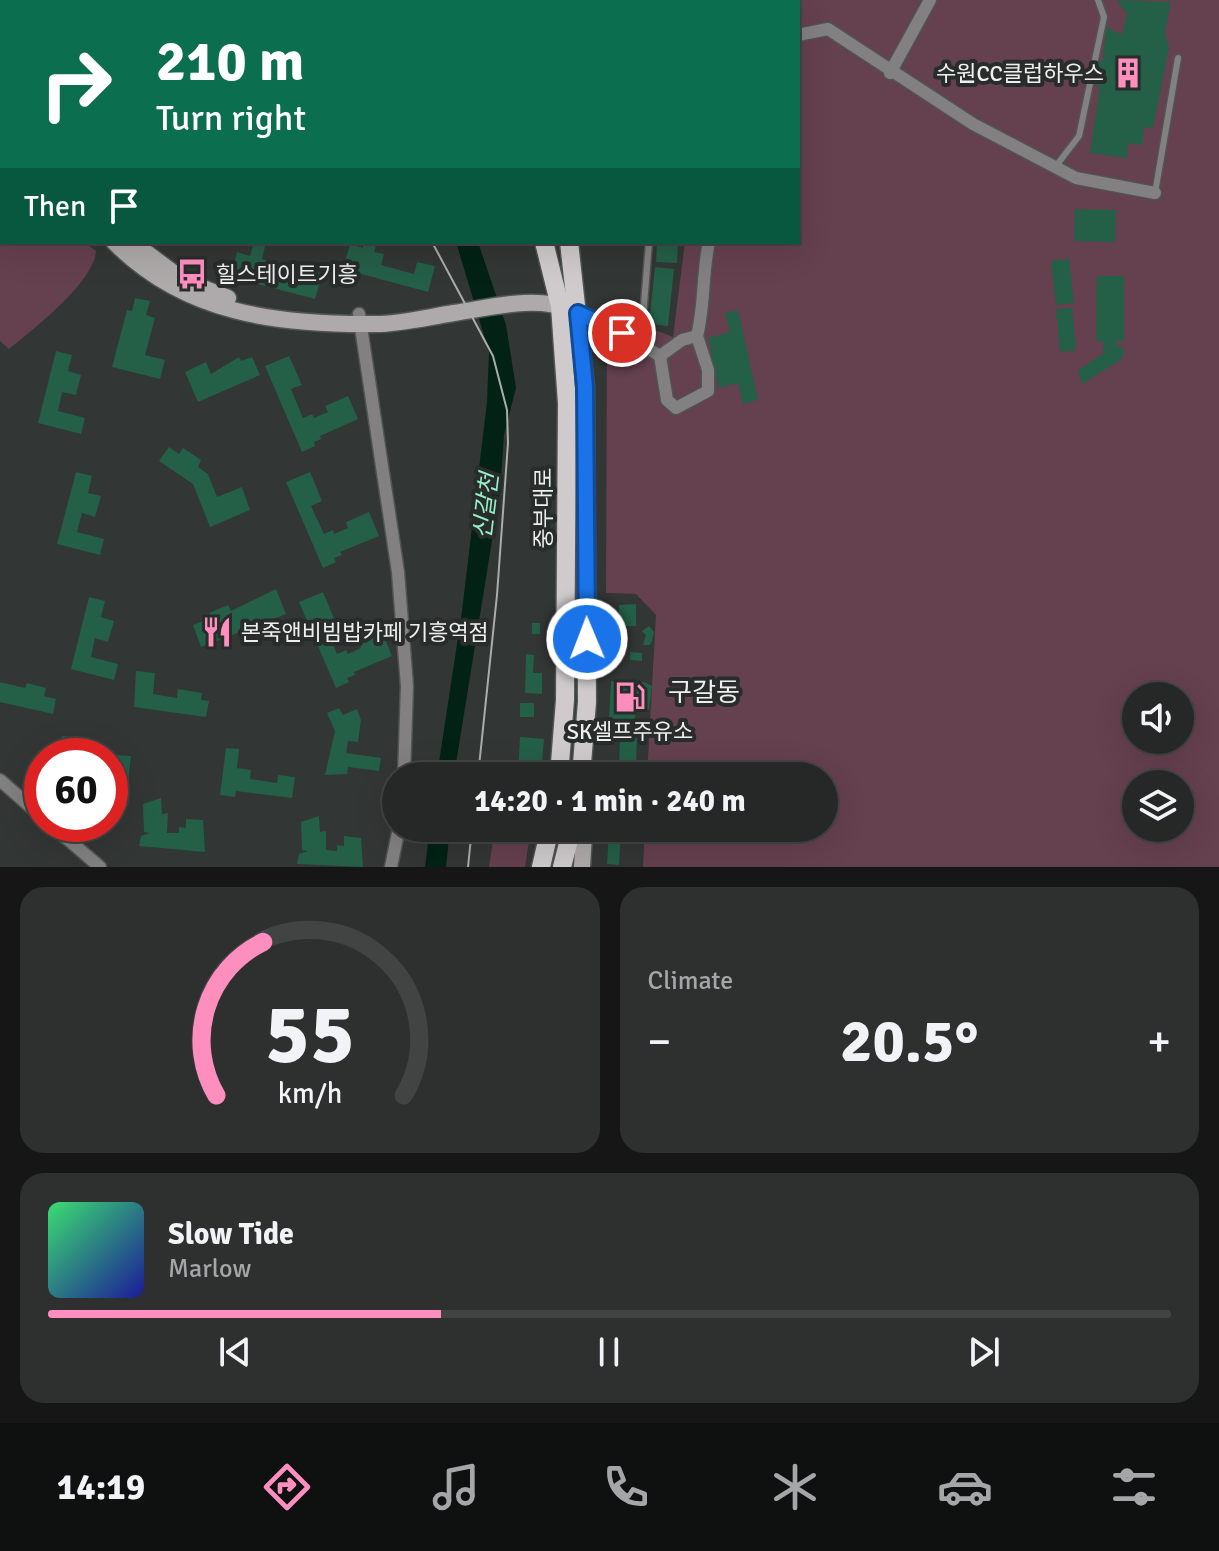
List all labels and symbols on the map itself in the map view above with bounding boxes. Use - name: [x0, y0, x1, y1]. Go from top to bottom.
- building icon: 수원CC클럽하우스: [1111, 56, 1145, 90]
- place label: 수원CC클럽하우스: [936, 60, 1104, 87]
- bus stop icon: 힐스테이트기흥: [175, 257, 209, 291]
- place label: 힐스테이트기흥: [216, 261, 358, 288]
- pin: [588, 299, 656, 367]
- water label: 신갈천: [467, 468, 505, 541]
- street label: 중부대로: [530, 468, 557, 548]
- position arrow: [545, 597, 629, 681]
- restaurant icon: 본죽앤비빔밥카페 기흥역점: [200, 615, 234, 649]
- place label: 본죽앤비빔밥카페 기흥역점: [241, 619, 489, 646]
- district label: 구갈동: [668, 677, 740, 709]
- fuel station icon: SK셀프주유소: [613, 680, 647, 714]
- place label: SK셀프주유소: [567, 718, 693, 745]
- speed limit sign: 60: [24, 738, 128, 842]

